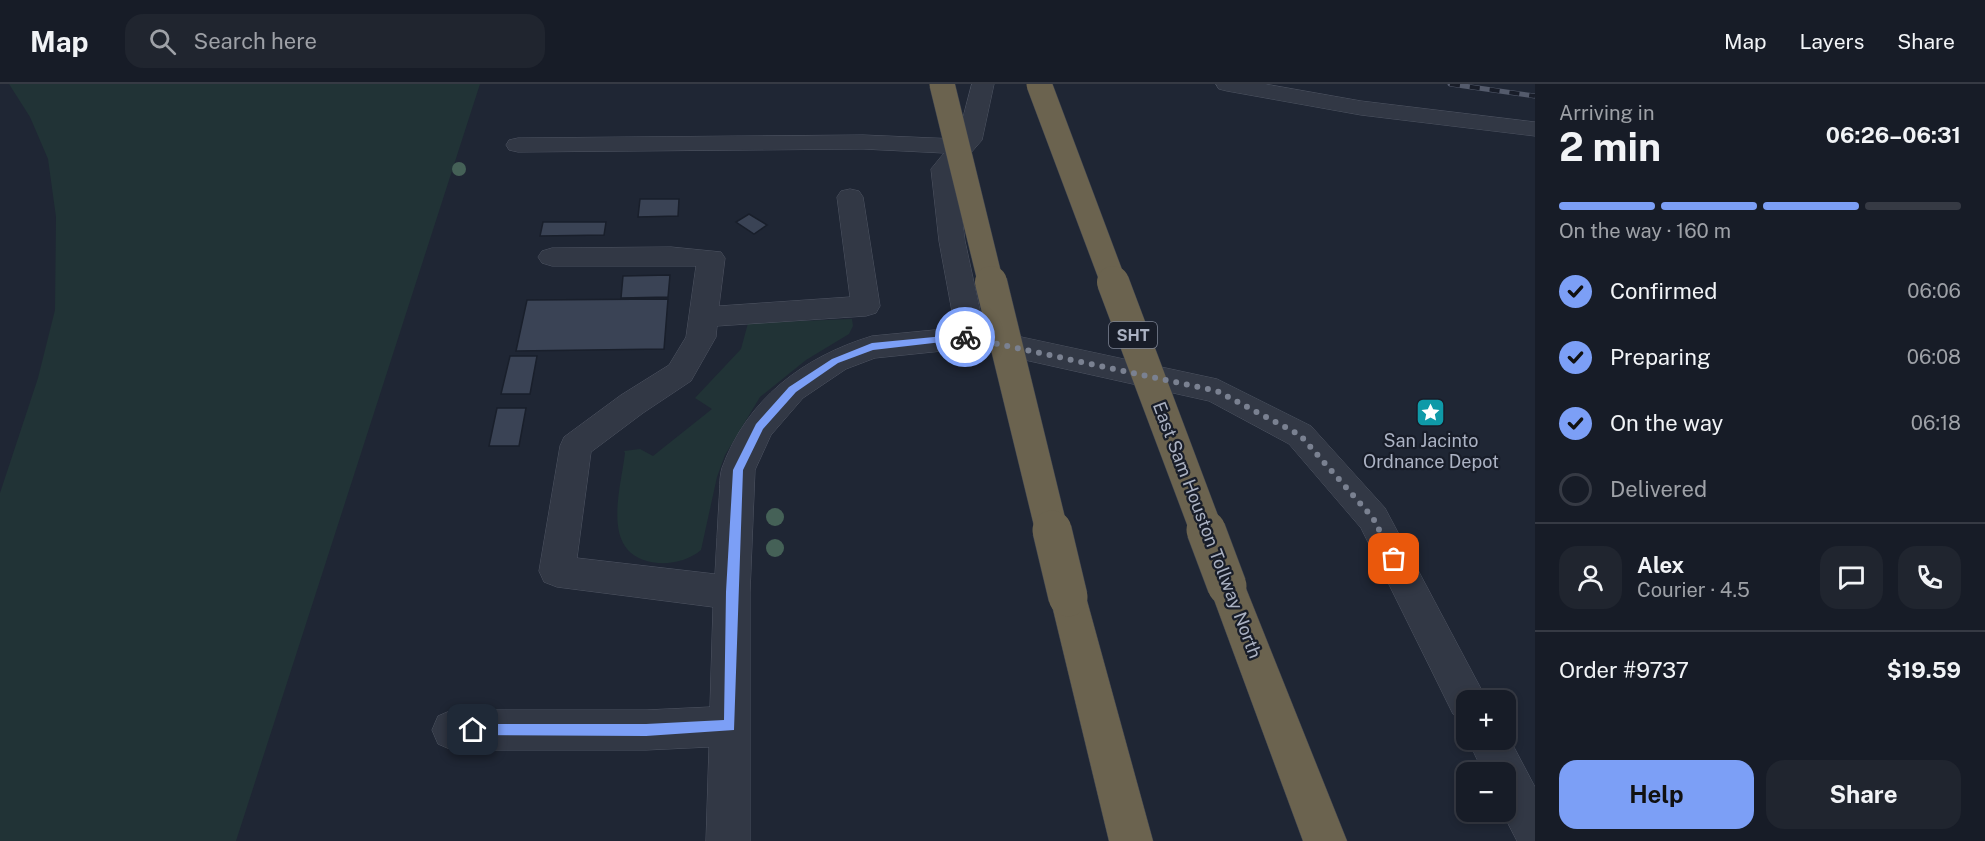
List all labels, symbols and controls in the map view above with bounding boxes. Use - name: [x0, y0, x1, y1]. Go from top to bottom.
- search box: [125, 14, 545, 68]
- text: Map: [30, 25, 89, 58]
- icon: search: [146, 25, 179, 58]
- text: Search here: [194, 28, 317, 54]
- text: Map: [1724, 29, 1767, 54]
- text: Layers: [1800, 29, 1864, 54]
- text: Share: [1897, 29, 1955, 54]
- text: Arriving in: [1559, 101, 1654, 125]
- text: 06:26–06:31: [1826, 122, 1961, 148]
- text: 2 min: [1559, 124, 1661, 170]
- text: On the way · 160 m: [1559, 219, 1731, 243]
- icon: check: [1559, 275, 1592, 308]
- text: Confirmed: [1610, 278, 1717, 304]
- text: 06:06: [1907, 279, 1961, 303]
- courier: [935, 307, 995, 367]
- icon: bike: [949, 321, 982, 354]
- road number: SHT: [1109, 322, 1157, 348]
- icon: check: [1559, 341, 1592, 374]
- text: Preparing: [1610, 344, 1711, 370]
- text: 06:08: [1907, 345, 1961, 369]
- place icon: San Jacinto Ordnance Depot: [1415, 396, 1447, 428]
- street label: East Sam Houston Tollway North: [1149, 399, 1266, 661]
- icon: check: [1559, 407, 1592, 440]
- text: On the way: [1610, 410, 1723, 436]
- text: 06:18: [1911, 411, 1961, 435]
- place label: San Jacinto Ordnance Depot: [1363, 430, 1499, 472]
- text: Delivered: [1610, 476, 1707, 502]
- pin: [1368, 533, 1419, 584]
- icon: bag: [1377, 542, 1410, 575]
- button: person: [1559, 546, 1622, 609]
- button: chat: [1820, 546, 1883, 609]
- button: phone: [1898, 546, 1961, 609]
- text: Alex: [1637, 552, 1684, 578]
- text: Courier · 4.5: [1637, 578, 1750, 602]
- text: Order #9737: [1559, 657, 1689, 683]
- text: $19.59: [1887, 657, 1961, 683]
- map controls: [1456, 690, 1516, 822]
- button: +: [1456, 690, 1516, 750]
- pin: [447, 704, 498, 755]
- icon: home: [456, 713, 489, 746]
- button: Help: [1559, 760, 1754, 829]
- button: Share: [1766, 760, 1961, 829]
- button: −: [1456, 762, 1516, 822]

